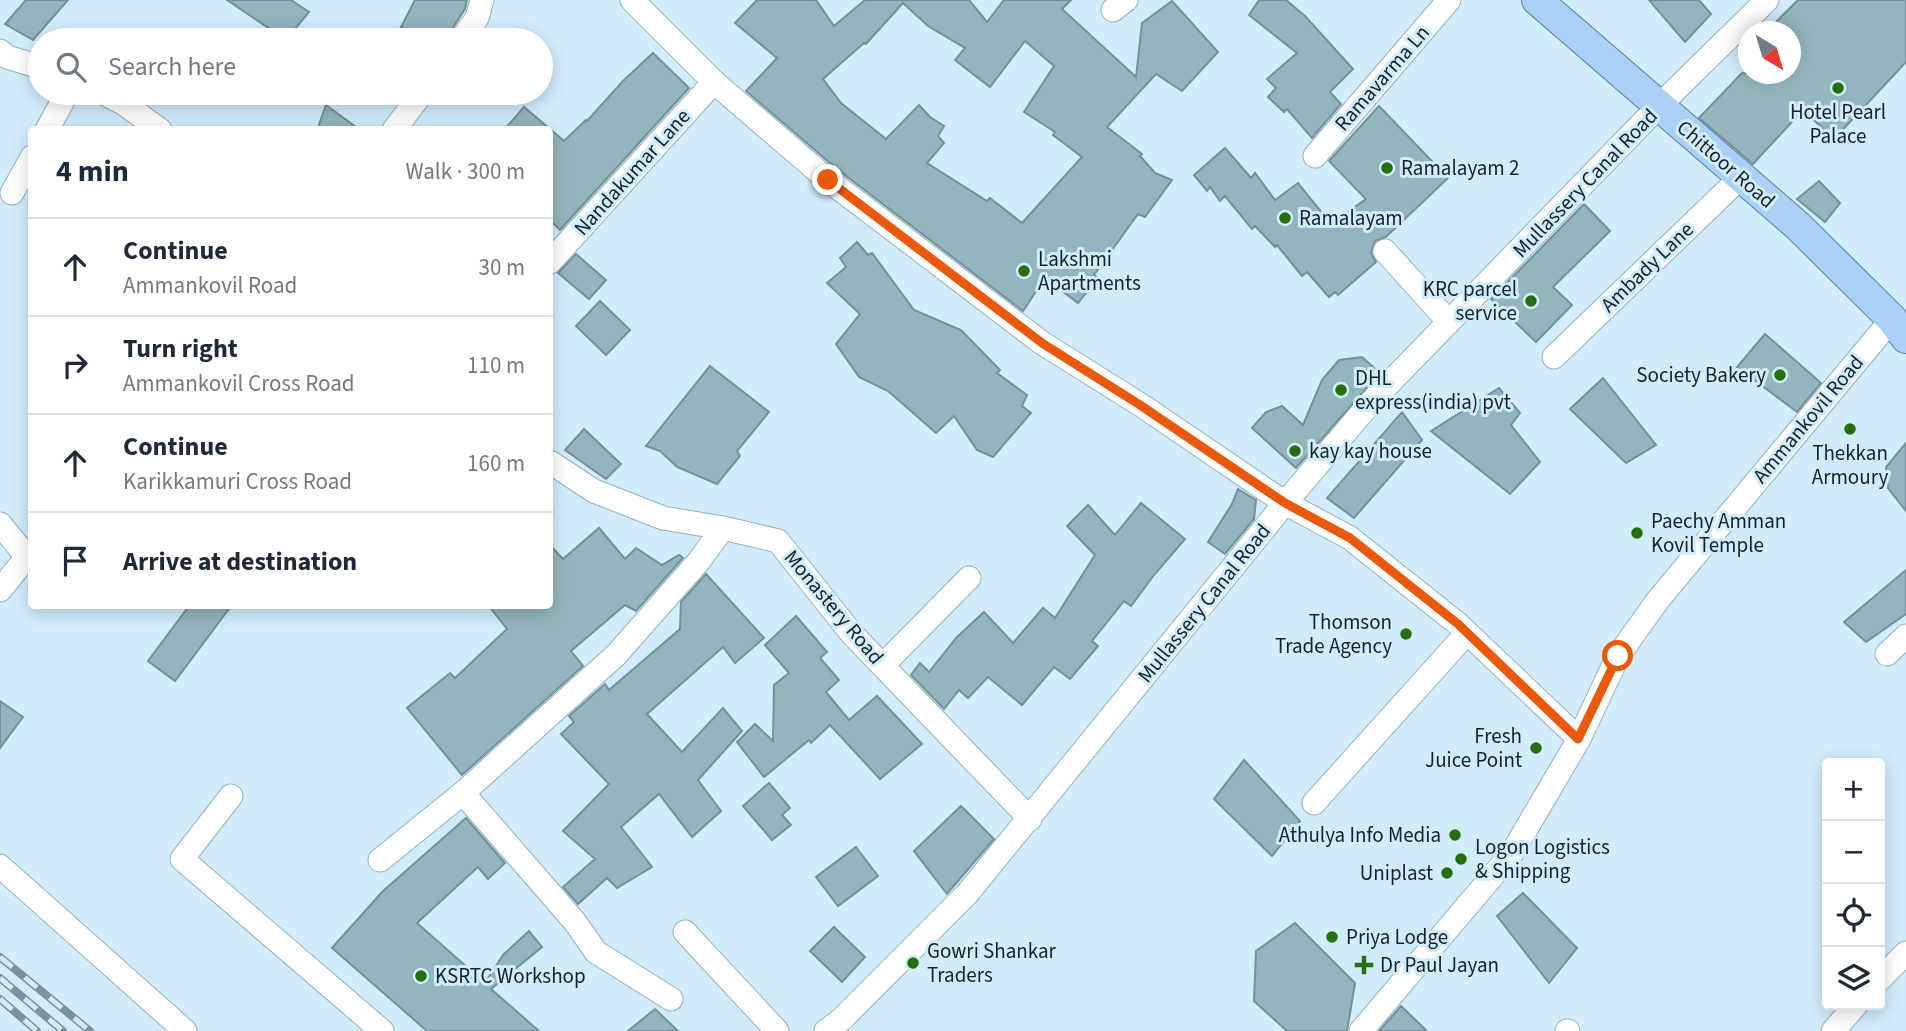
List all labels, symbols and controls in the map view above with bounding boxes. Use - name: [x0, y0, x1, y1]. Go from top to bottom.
- street label: Ramavarma Ln: [1328, 19, 1436, 137]
- north arrow: [1738, 21, 1801, 84]
- search box: [28, 28, 553, 105]
- icon: search: [52, 48, 90, 86]
- text: Search here: [108, 48, 236, 85]
- marker: Hotel Pearl Palace: [1830, 80, 1846, 96]
- place label: Hotel Pearl Palace: [1790, 97, 1886, 151]
- street label: Nandakumar Lane: [567, 102, 697, 242]
- street label: Mullassery Canal Road: [1506, 102, 1664, 264]
- street label: Chittoor Road: [1670, 113, 1782, 215]
- text: 4 min: [56, 150, 129, 193]
- place label: Ramalayam 2: [1401, 153, 1519, 183]
- text: Walk · 300 m: [406, 155, 525, 188]
- marker: Ramalayam 2: [1379, 160, 1395, 176]
- route end: [812, 164, 843, 195]
- place label: Ramalayam: [1299, 203, 1403, 233]
- marker: Ramalayam: [1277, 210, 1293, 226]
- street label: Ambady Lane: [1594, 215, 1700, 319]
- text: Continue: [123, 232, 228, 269]
- place label: Lakshmi Apartments: [1038, 244, 1141, 298]
- icon: ahead: [56, 248, 94, 286]
- text: 30 m: [478, 251, 525, 284]
- marker: Lakshmi Apartments: [1016, 263, 1032, 279]
- text: Ammankovil Road: [123, 269, 297, 302]
- place label: KRC parcel service: [1423, 274, 1517, 328]
- marker: KRC parcel service: [1523, 293, 1539, 309]
- text: Turn right: [123, 330, 238, 367]
- icon: right: [56, 346, 94, 384]
- street label: Ammankovil Road: [1745, 348, 1871, 490]
- text: 110 m: [467, 349, 525, 382]
- place label: Society Bakery: [1636, 360, 1766, 390]
- place label: DHL express(india) pvt: [1355, 363, 1511, 417]
- text: Ammankovil Cross Road: [123, 367, 355, 400]
- marker: Society Bakery: [1772, 367, 1788, 383]
- marker: DHL express(india) pvt: [1333, 382, 1349, 398]
- marker: Thekkan Armoury: [1842, 421, 1858, 437]
- text: Continue: [123, 428, 228, 465]
- place label: kay kay house: [1309, 436, 1432, 466]
- place label: Thekkan Armoury: [1812, 438, 1888, 492]
- marker: kay kay house: [1287, 443, 1303, 459]
- icon: ahead: [56, 444, 94, 482]
- text: 160 m: [467, 447, 525, 480]
- text: Karikkamuri Cross Road: [123, 465, 352, 498]
- place label: Paechy Amman Kovil Temple: [1651, 506, 1786, 560]
- street label: Mullassery Canal Road: [1130, 517, 1278, 689]
- marker: Paechy Amman Kovil Temple: [1629, 525, 1645, 541]
- icon: arrive: [56, 542, 94, 580]
- text: Arrive at destination: [123, 543, 357, 580]
- street label: Monastery Road: [777, 543, 891, 671]
- place label: Thomson Trade Agency: [1275, 607, 1392, 661]
- marker: Thomson Trade Agency: [1398, 626, 1414, 642]
- route start: [1602, 640, 1633, 671]
- place label: Fresh Juice Point: [1425, 721, 1522, 775]
- marker: Fresh Juice Point: [1528, 740, 1544, 756]
- map controls: [1822, 758, 1885, 1010]
- button: +: [1822, 758, 1885, 821]
- place label: Athulya Info Media: [1279, 820, 1441, 850]
- button: −: [1822, 821, 1885, 884]
- marker: Athulya Info Media: [1447, 827, 1463, 843]
- place label: Logon Logistics & Shipping: [1475, 832, 1610, 886]
- marker: Logon Logistics & Shipping: [1453, 851, 1469, 867]
- place label: Uniplast: [1360, 858, 1433, 888]
- marker: Uniplast: [1439, 865, 1455, 881]
- button: locate: [1822, 884, 1885, 947]
- place label: Priya Lodge: [1346, 922, 1448, 952]
- marker: Priya Lodge: [1324, 929, 1340, 945]
- place label: Gowri Shankar Traders: [927, 936, 1056, 990]
- button: layers: [1822, 947, 1885, 1010]
- place label: Dr Paul Jayan: [1380, 950, 1499, 980]
- marker: Gowri Shankar Traders: [905, 955, 921, 971]
- marker: Dr Paul Jayan: [1354, 955, 1374, 975]
- place label: KSRTC Workshop: [435, 961, 586, 991]
- marker: KSRTC Workshop: [413, 968, 429, 984]

